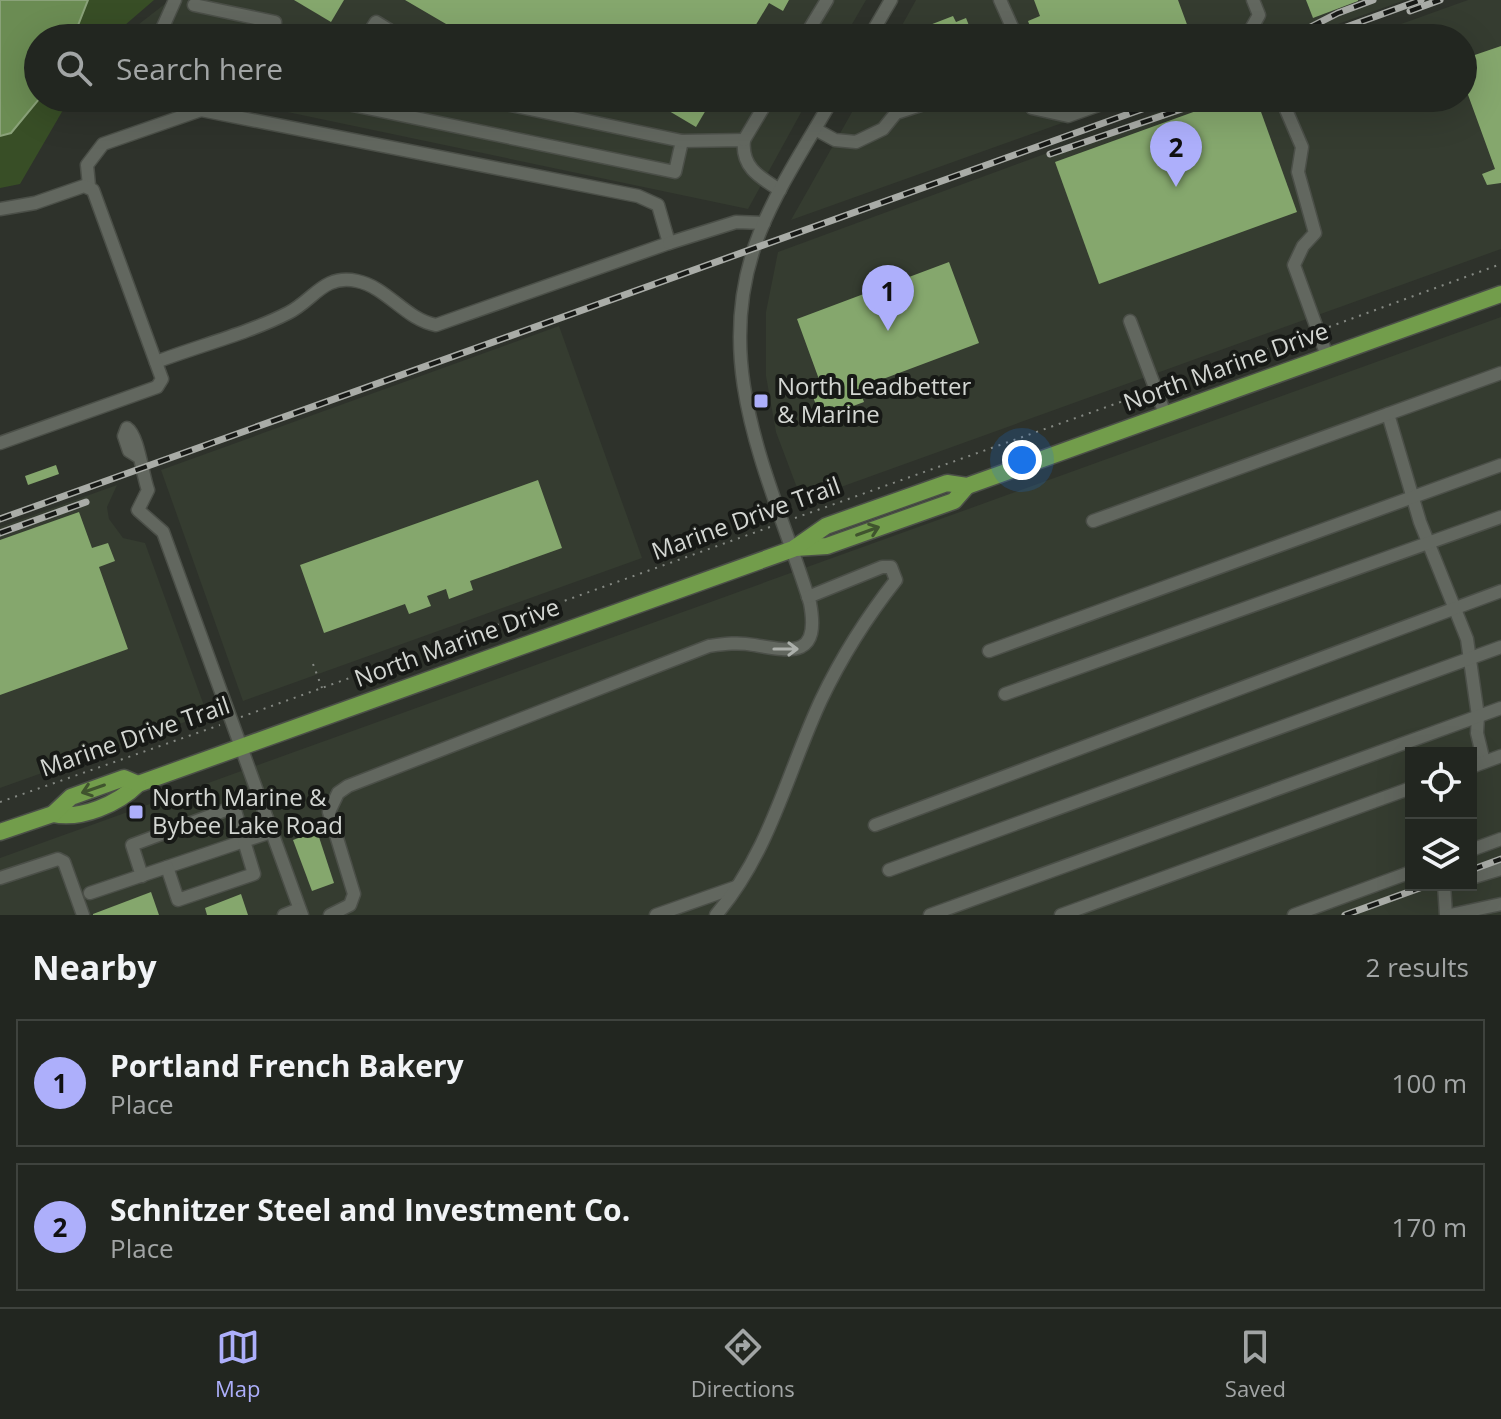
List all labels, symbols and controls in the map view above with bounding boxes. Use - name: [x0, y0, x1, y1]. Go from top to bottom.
- search box: [24, 24, 1477, 112]
- icon: search: [52, 46, 96, 90]
- text: Search here: [116, 48, 283, 89]
- pin: 2: [1150, 121, 1202, 187]
- pin: 1: [862, 265, 914, 331]
- street label: North Marine Drive: [1118, 313, 1333, 418]
- place label: North Leadbetter & Marine: [777, 369, 972, 430]
- marker: North Leadbetter & Marine: [752, 392, 770, 410]
- your location: [1002, 440, 1042, 480]
- street label: Marine Drive Trail: [646, 468, 844, 567]
- one-way arrow: [856, 523, 881, 538]
- street label: North Marine Drive: [349, 589, 564, 694]
- one-way arrow: [772, 641, 799, 657]
- street label: Marine Drive Trail: [35, 688, 234, 784]
- map controls: [1405, 747, 1477, 891]
- button: locate: [1405, 747, 1477, 819]
- place label: North Marine & Bybee Lake Road: [152, 780, 343, 841]
- one-way arrow: [81, 783, 106, 797]
- marker: North Marine & Bybee Lake Road: [127, 803, 145, 821]
- button: layers: [1405, 819, 1477, 891]
- text: Nearby: [32, 944, 157, 990]
- text: 2 results: [1366, 949, 1469, 985]
- text: Portland French Bakery: [110, 1045, 464, 1086]
- text: 1: [53, 1065, 67, 1101]
- text: 100 m: [1392, 1065, 1467, 1101]
- text: Place: [110, 1086, 174, 1122]
- text: Schnitzer Steel and Investment Co.: [110, 1189, 630, 1230]
- text: 2: [53, 1209, 67, 1245]
- text: 170 m: [1392, 1209, 1467, 1245]
- text: Place: [110, 1230, 174, 1266]
- tab: Map: [215, 1325, 261, 1403]
- tab: Directions: [691, 1325, 795, 1403]
- tab: Saved: [1225, 1325, 1286, 1403]

